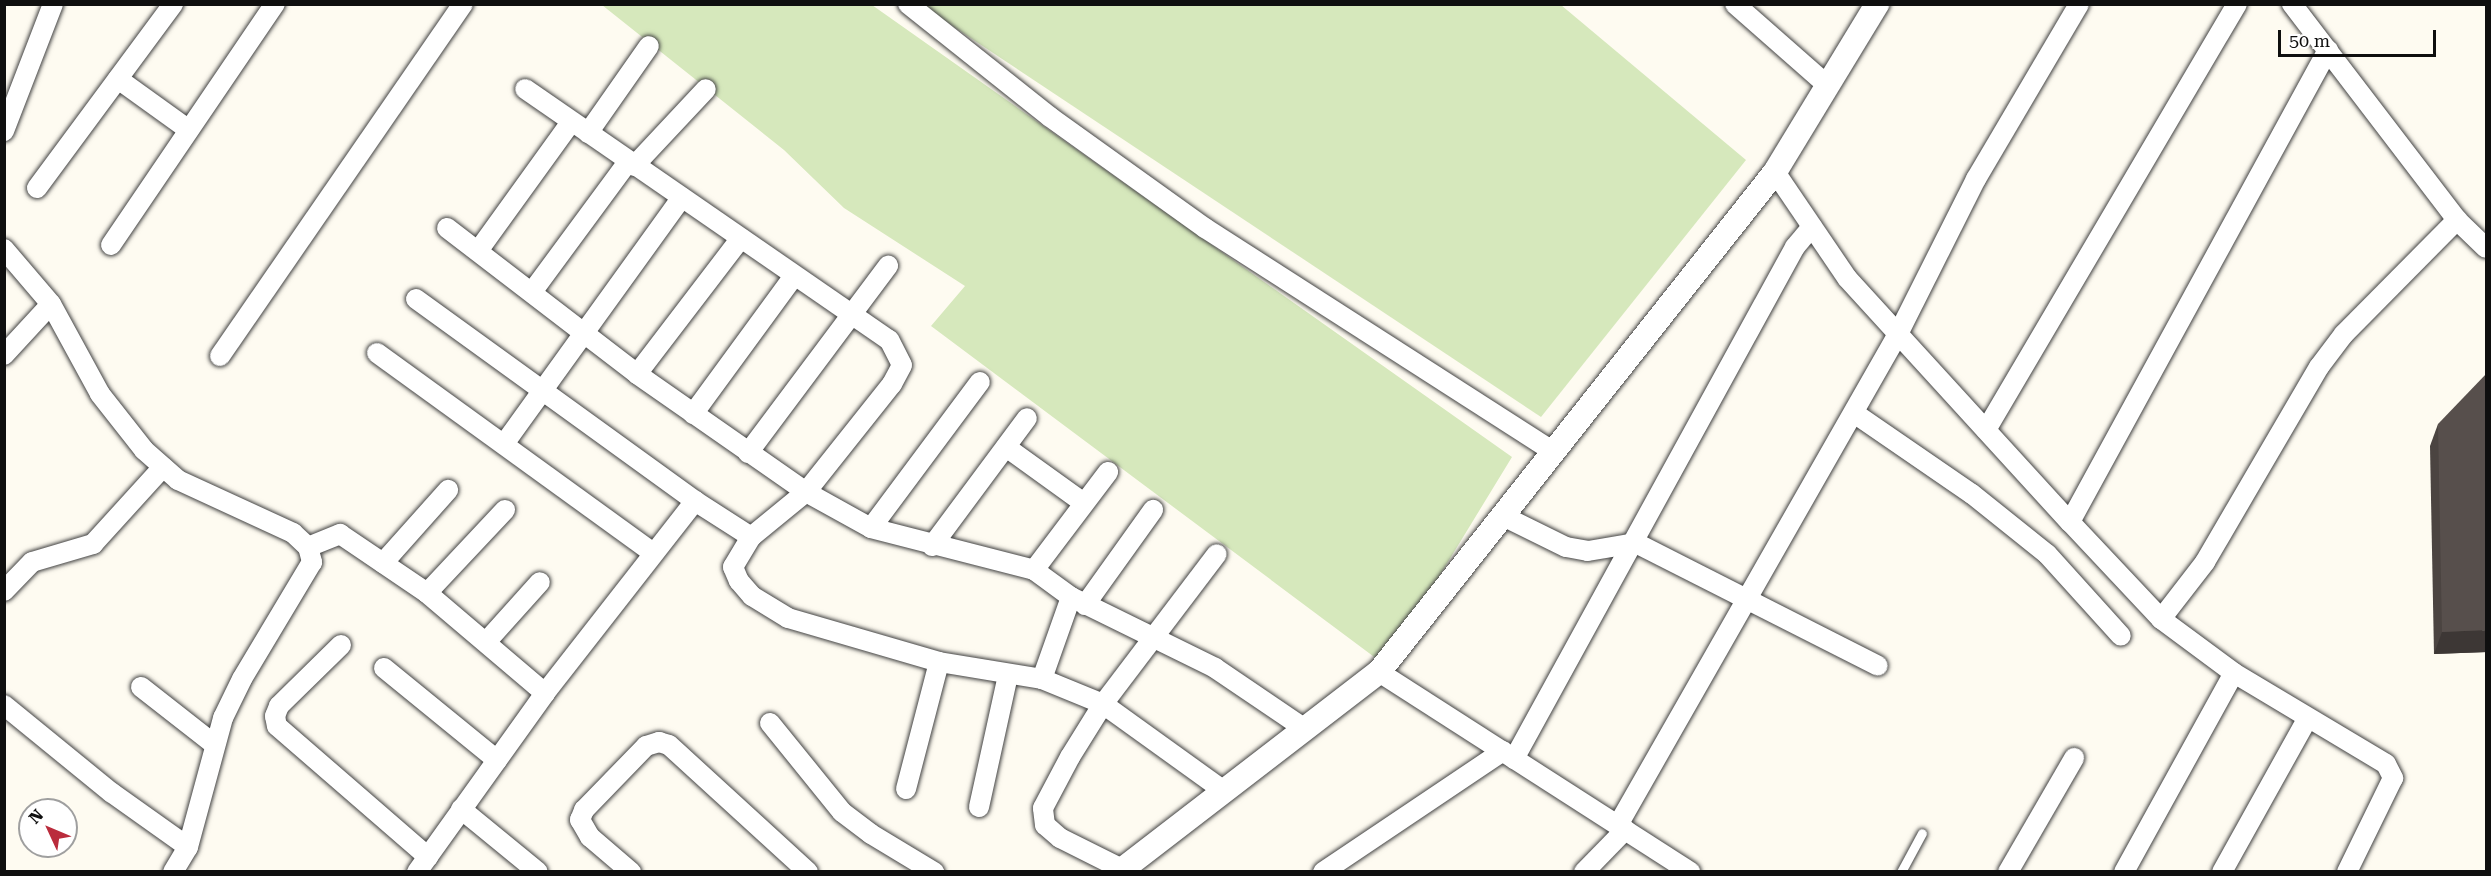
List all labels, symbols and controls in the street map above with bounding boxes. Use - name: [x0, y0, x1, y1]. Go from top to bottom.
- scale bar: [2281, 18, 2438, 56]
- text: 50 m: [2289, 30, 2330, 51]
- north arrow: [18, 798, 78, 858]
- text: N: [25, 806, 47, 828]

